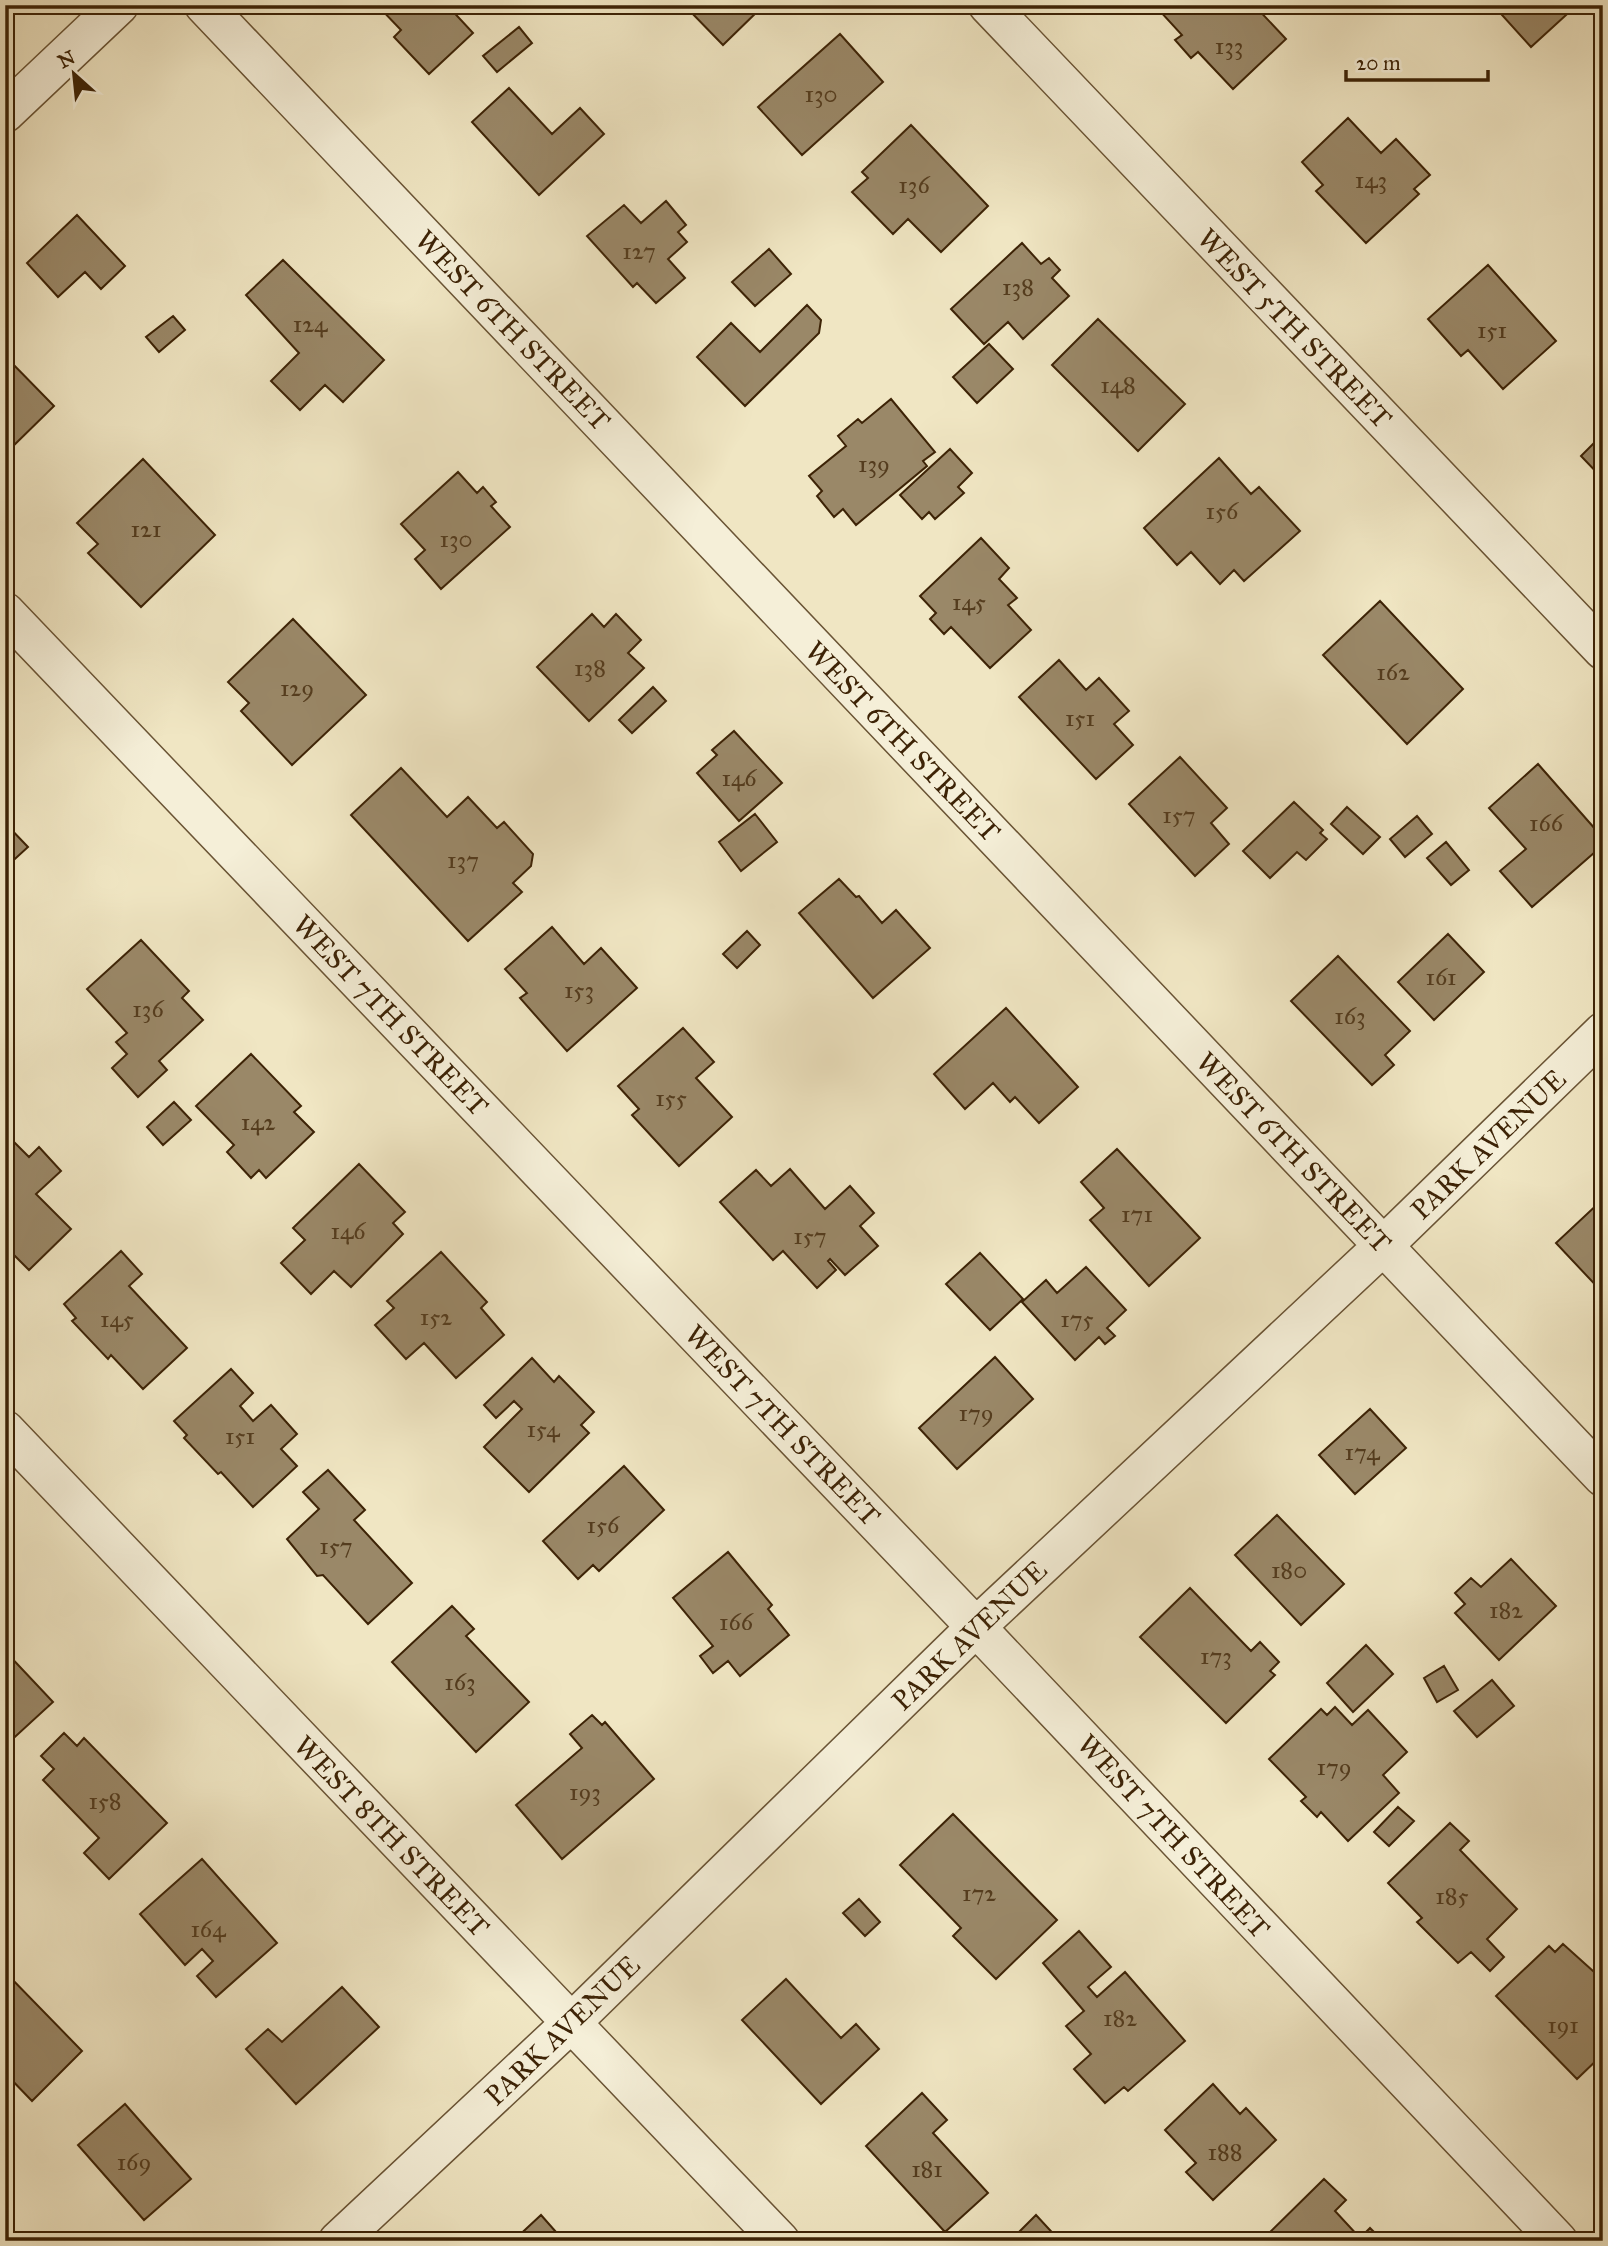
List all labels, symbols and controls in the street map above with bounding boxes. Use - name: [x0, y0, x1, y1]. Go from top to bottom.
- house number: 133: [1215, 31, 1243, 61]
- north arrow: [38, 38, 108, 108]
- scale bar: [1346, 38, 1487, 82]
- text: N: [54, 45, 79, 73]
- text: 20 m: [1356, 50, 1401, 76]
- house number: 130: [804, 79, 838, 109]
- house number: 143: [1355, 165, 1387, 195]
- house number: 136: [898, 170, 930, 200]
- street label: WEST 5TH STREET: [1190, 221, 1399, 436]
- street label: WEST 6TH STREET: [408, 222, 618, 438]
- house number: 127: [622, 236, 656, 266]
- house number: 138: [1002, 272, 1034, 302]
- house number: 124: [293, 309, 328, 339]
- house number: 151: [1477, 315, 1507, 345]
- house number: 148: [1100, 370, 1136, 400]
- house number: 139: [858, 449, 890, 479]
- house number: 156: [1206, 496, 1239, 526]
- house number: 121: [131, 514, 161, 544]
- house number: 130: [439, 524, 473, 554]
- house number: 145: [952, 587, 986, 617]
- street label: WEST 6TH STREET: [798, 633, 1008, 849]
- house number: 138: [574, 653, 606, 683]
- house number: 162: [1376, 657, 1410, 687]
- house number: 129: [280, 673, 314, 703]
- house number: 151: [1065, 703, 1095, 733]
- house number: 146: [721, 763, 757, 793]
- house number: 157: [1162, 800, 1196, 830]
- house number: 166: [1529, 808, 1564, 838]
- house number: 137: [447, 845, 479, 875]
- street label: WEST 7TH STREET: [285, 907, 496, 1123]
- house number: 161: [1425, 962, 1457, 992]
- house number: 153: [564, 975, 594, 1005]
- house number: 136: [132, 994, 164, 1024]
- house number: 163: [1334, 1001, 1366, 1031]
- street label: WEST 6TH STREET: [1189, 1044, 1399, 1260]
- street label: PARK AVENUE: [1404, 1062, 1573, 1227]
- house number: 155: [655, 1083, 687, 1113]
- house number: 142: [241, 1107, 276, 1137]
- house number: 171: [1121, 1199, 1153, 1229]
- house number: 146: [330, 1216, 366, 1246]
- house number: 157: [793, 1221, 827, 1251]
- house number: 152: [420, 1302, 452, 1332]
- house number: 145: [100, 1304, 134, 1334]
- house number: 175: [1060, 1304, 1094, 1334]
- street label: WEST 7TH STREET: [677, 1317, 888, 1533]
- house number: 179: [958, 1398, 994, 1428]
- house number: 154: [526, 1414, 560, 1444]
- house number: 151: [225, 1421, 255, 1451]
- house number: 174: [1344, 1437, 1380, 1467]
- house number: 156: [587, 1510, 620, 1540]
- house number: 157: [319, 1531, 353, 1561]
- street label: PARK AVENUE: [885, 1553, 1054, 1718]
- house number: 180: [1271, 1555, 1307, 1585]
- house number: 182: [1489, 1595, 1523, 1625]
- house number: 166: [719, 1607, 754, 1637]
- house number: 173: [1200, 1641, 1232, 1671]
- house number: 163: [444, 1667, 476, 1697]
- street label: WEST 7TH STREET: [1070, 1727, 1277, 1946]
- street label: WEST 8TH STREET: [286, 1728, 497, 1944]
- house number: 179: [1316, 1752, 1352, 1782]
- house number: 193: [569, 1777, 601, 1807]
- house number: 158: [88, 1786, 122, 1816]
- house number: 172: [962, 1878, 996, 1908]
- house number: 185: [1435, 1881, 1469, 1911]
- house number: 164: [190, 1914, 226, 1944]
- street label: PARK AVENUE: [478, 1948, 647, 2113]
- house number: 182: [1103, 2003, 1137, 2033]
- house number: 191: [1547, 2010, 1579, 2040]
- house number: 188: [1207, 2137, 1243, 2167]
- house number: 169: [117, 2147, 151, 2177]
- house number: 181: [911, 2154, 943, 2184]

